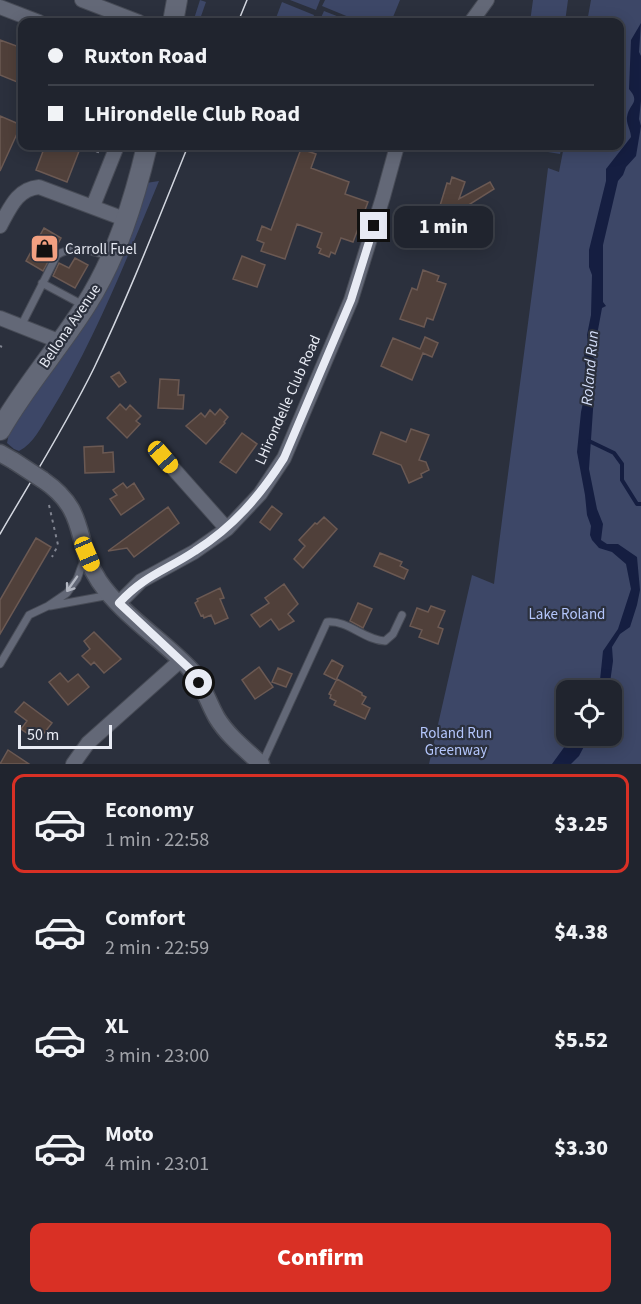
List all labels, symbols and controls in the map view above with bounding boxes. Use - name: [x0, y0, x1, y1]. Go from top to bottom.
- text: Ruxton Road: [84, 40, 207, 72]
- text: LHirondelle Club Road: [84, 98, 300, 130]
- callout: 1 min: [395, 205, 494, 247]
- route end: [360, 212, 387, 239]
- text: 1 min: [419, 213, 468, 241]
- shop icon: Carroll Fuel: [28, 233, 60, 265]
- place label: Carroll Fuel: [65, 239, 137, 260]
- street label: Bellona Avenue: [34, 280, 106, 372]
- water label: Roland Run: [576, 330, 604, 406]
- street label: LHirondelle Club Road: [250, 332, 326, 468]
- car: [144, 438, 182, 476]
- car: [72, 534, 102, 574]
- one-way arrow: [66, 576, 78, 592]
- park label: Lake Roland: [529, 604, 605, 625]
- route start: [185, 669, 212, 696]
- map controls: [556, 680, 622, 746]
- button: locate: [556, 680, 622, 746]
- scale bar: [18, 722, 112, 750]
- park label: Roland Run Greenway: [420, 723, 492, 761]
- text: 50 m: [27, 724, 59, 746]
- text: Economy: [105, 794, 194, 826]
- icon: car: [33, 797, 87, 851]
- text: $3.25: [554, 808, 608, 840]
- text: 1 min · 22:58: [105, 826, 209, 854]
- text: Comfort: [105, 902, 186, 934]
- icon: car: [33, 905, 87, 959]
- text: $4.38: [554, 916, 608, 948]
- text: 2 min · 22:59: [105, 934, 209, 962]
- text: XL: [105, 1010, 129, 1042]
- icon: car: [33, 1013, 87, 1067]
- text: $5.52: [554, 1024, 608, 1056]
- text: 3 min · 23:00: [105, 1042, 209, 1070]
- text: Moto: [105, 1118, 154, 1150]
- icon: car: [33, 1121, 87, 1175]
- text: $3.30: [554, 1132, 608, 1164]
- text: 4 min · 23:01: [105, 1150, 209, 1178]
- button: Confirm: [30, 1223, 611, 1292]

